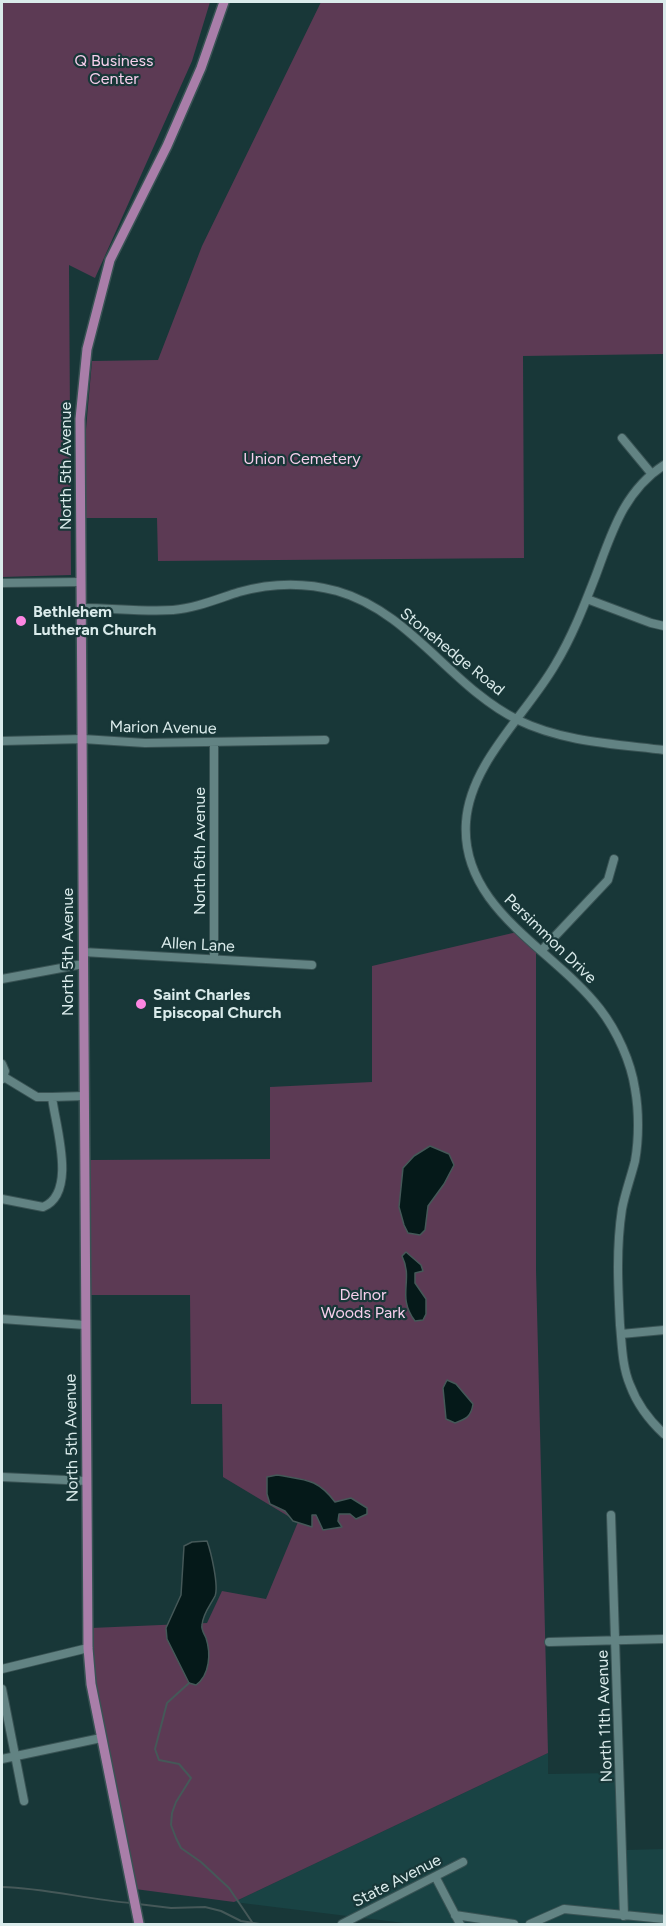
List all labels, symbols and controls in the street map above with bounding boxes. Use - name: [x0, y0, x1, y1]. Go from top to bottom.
- park label: Q Business Center: [75, 51, 153, 89]
- street label: North 5th Avenue: [56, 402, 76, 530]
- park label: Union Cemetery: [243, 449, 361, 469]
- place label: Bethlehem Lutheran Church: [33, 602, 156, 640]
- street label: Stonehedge Road: [396, 604, 508, 700]
- marker: Bethlehem Lutheran Church: [14, 614, 28, 628]
- street label: Marion Avenue: [109, 717, 217, 739]
- street label: North 6th Avenue: [190, 787, 210, 915]
- street label: North 5th Avenue: [58, 888, 78, 1016]
- street label: Persimmon Drive: [500, 890, 600, 988]
- street label: Allen Lane: [161, 933, 235, 957]
- place label: Saint Charles Episcopal Church: [153, 985, 281, 1023]
- marker: Saint Charles Episcopal Church: [134, 997, 148, 1011]
- park label: Delnor Woods Park: [321, 1285, 405, 1323]
- street label: North 5th Avenue: [61, 1374, 83, 1502]
- street label: North 11th Avenue: [593, 1650, 617, 1782]
- street label: State Avenue: [350, 1850, 444, 1912]

